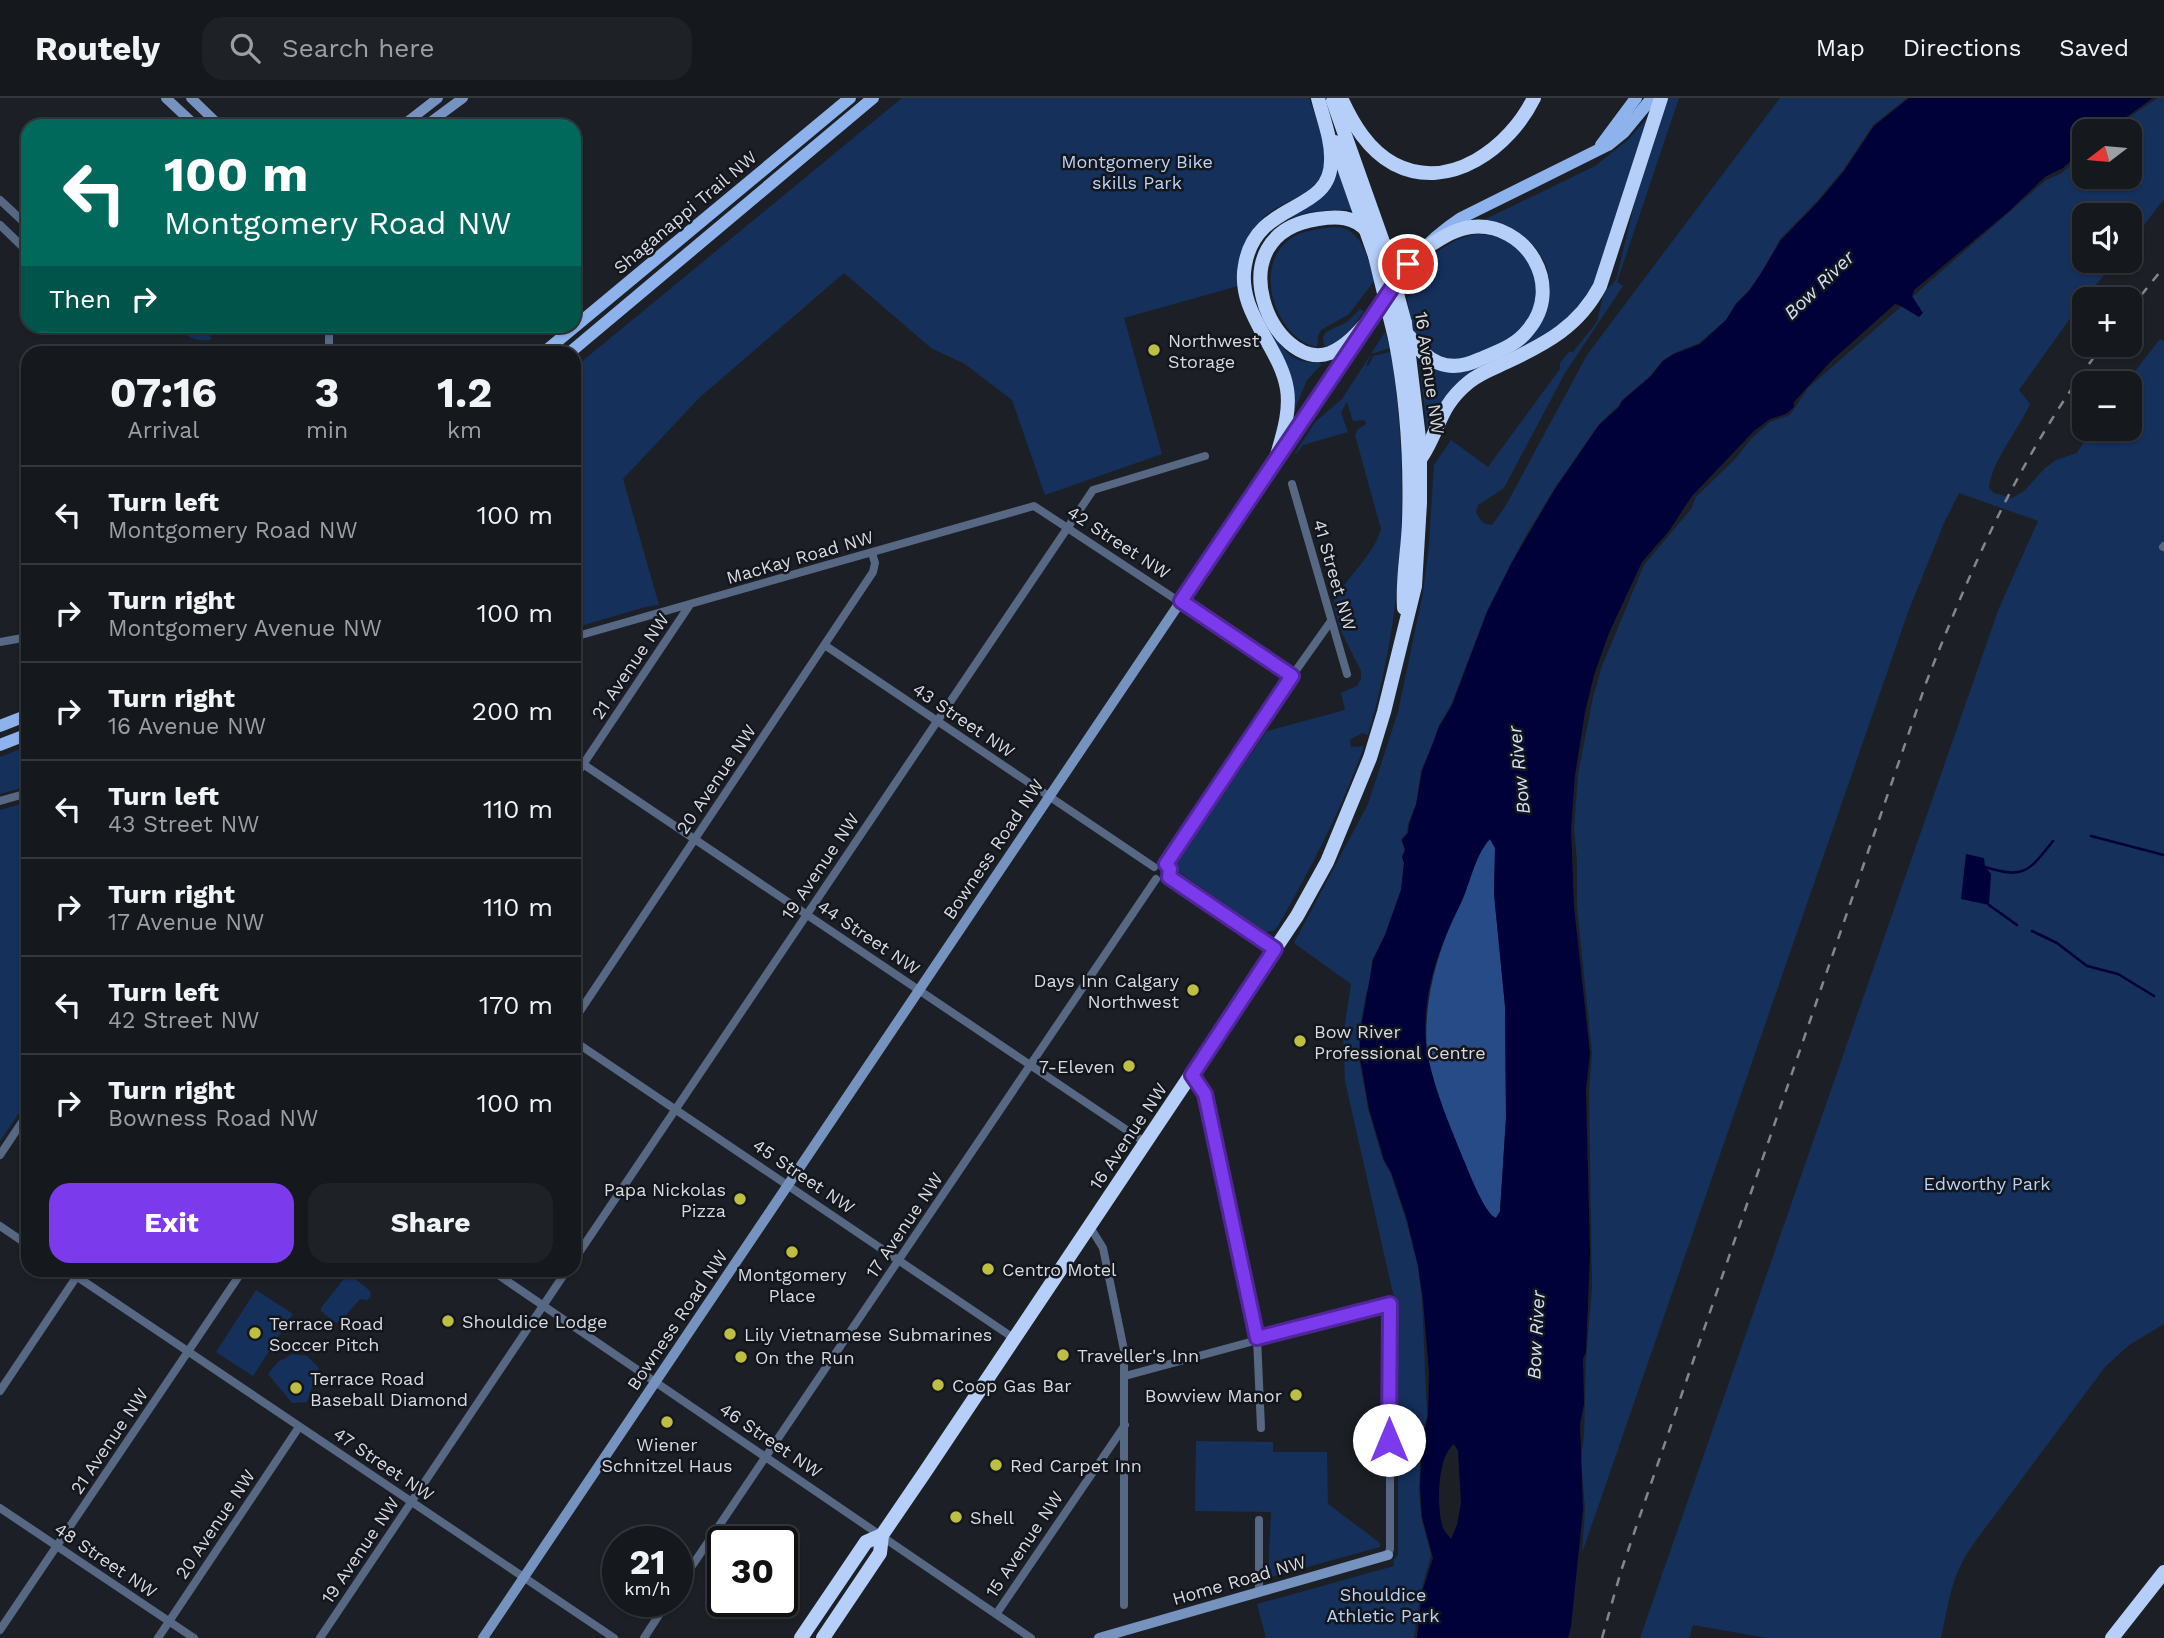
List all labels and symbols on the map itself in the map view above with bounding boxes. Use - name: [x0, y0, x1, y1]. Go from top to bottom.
- north arrow: [2072, 119, 2142, 189]
- street label: Shaganappi Trail NW: [609, 146, 761, 278]
- park label: Montgomery Bike skills Park: [1061, 151, 1213, 193]
- pin: [1378, 234, 1438, 294]
- water label: Bow River: [1779, 245, 1859, 324]
- street label: 16 Avenue NW: [1411, 310, 1449, 436]
- place label: Northwest Storage: [1168, 330, 1260, 372]
- marker: Northwest Storage: [1146, 342, 1162, 358]
- street label: 42 Street NW: [1064, 501, 1174, 583]
- street label: 41 Street NW: [1309, 517, 1361, 633]
- street label: MacKay Road NW: [724, 526, 876, 588]
- street label: 21 Avenue NW: [587, 609, 673, 723]
- street label: 43 Street NW: [909, 678, 1019, 762]
- street label: 20 Avenue NW: [672, 720, 760, 838]
- water label: Bow River: [1503, 724, 1535, 815]
- street label: Bowness Road NW: [938, 775, 1048, 923]
- street label: 19 Avenue NW: [777, 809, 863, 923]
- street label: 44 Street NW: [814, 895, 924, 979]
- place label: Days Inn Calgary Northwest: [1034, 970, 1180, 1012]
- marker: Days Inn Calgary Northwest: [1185, 982, 1201, 998]
- place label: Bow River Professional Centre: [1314, 1021, 1486, 1063]
- marker: Bow River Professional Centre: [1292, 1033, 1308, 1049]
- place label: 7-Eleven: [1039, 1056, 1115, 1077]
- marker: 7-Eleven: [1121, 1058, 1137, 1074]
- street label: 16 Avenue NW: [1085, 1079, 1171, 1193]
- street label: 45 Street NW: [749, 1134, 859, 1218]
- street label: 17 Avenue NW: [861, 1168, 947, 1282]
- park label: Edworthy Park: [1924, 1173, 2050, 1194]
- place label: Papa Nickolas Pizza: [604, 1179, 726, 1221]
- marker: Papa Nickolas Pizza: [732, 1191, 748, 1207]
- marker: Montgomery Place: [784, 1244, 800, 1260]
- street label: Bowness Road NW: [622, 1246, 732, 1394]
- place label: Centro Motel: [1002, 1259, 1117, 1280]
- marker: Centro Motel: [980, 1261, 996, 1277]
- place label: Montgomery Place: [737, 1264, 847, 1306]
- water label: Bow River: [1522, 1289, 1550, 1380]
- place label: Shouldice Lodge: [462, 1311, 607, 1332]
- place label: Terrace Road Soccer Pitch: [269, 1313, 383, 1355]
- marker: Shouldice Lodge: [440, 1313, 456, 1329]
- place label: Lily Vietnamese Submarines: [744, 1324, 992, 1345]
- marker: Terrace Road Soccer Pitch: [247, 1325, 263, 1341]
- marker: Lily Vietnamese Submarines: [722, 1326, 738, 1342]
- place label: Traveller's Inn: [1077, 1345, 1199, 1366]
- place label: On the Run: [755, 1347, 855, 1368]
- marker: Traveller's Inn: [1055, 1347, 1071, 1363]
- marker: On the Run: [733, 1349, 749, 1365]
- place label: Terrace Road Baseball Diamond: [310, 1368, 468, 1410]
- place label: Coop Gas Bar: [952, 1375, 1072, 1396]
- marker: Coop Gas Bar: [930, 1377, 946, 1393]
- marker: Terrace Road Baseball Diamond: [288, 1380, 304, 1396]
- street label: 21 Avenue NW: [66, 1384, 152, 1498]
- place label: Bowview Manor: [1145, 1385, 1282, 1406]
- marker: Bowview Manor: [1288, 1387, 1304, 1403]
- street label: 46 Street NW: [716, 1398, 826, 1482]
- position arrow: [1352, 1403, 1426, 1477]
- marker: Wiener Schnitzel Haus: [659, 1414, 675, 1430]
- street label: 47 Street NW: [330, 1423, 438, 1505]
- place label: Wiener Schnitzel Haus: [602, 1434, 733, 1476]
- place label: Red Carpet Inn: [1010, 1455, 1142, 1476]
- marker: Red Carpet Inn: [988, 1457, 1004, 1473]
- street label: 20 Avenue NW: [171, 1465, 259, 1583]
- street label: 15 Avenue NW: [981, 1487, 1067, 1601]
- street label: 19 Avenue NW: [317, 1493, 403, 1607]
- place label: Shell: [970, 1507, 1015, 1528]
- marker: Shell: [948, 1509, 964, 1525]
- street label: 48 Street NW: [51, 1518, 161, 1602]
- speed limit sign: 30: [707, 1526, 798, 1617]
- street label: Home Road NW: [1170, 1551, 1308, 1609]
- park label: Shouldice Athletic Park: [1327, 1584, 1439, 1626]

